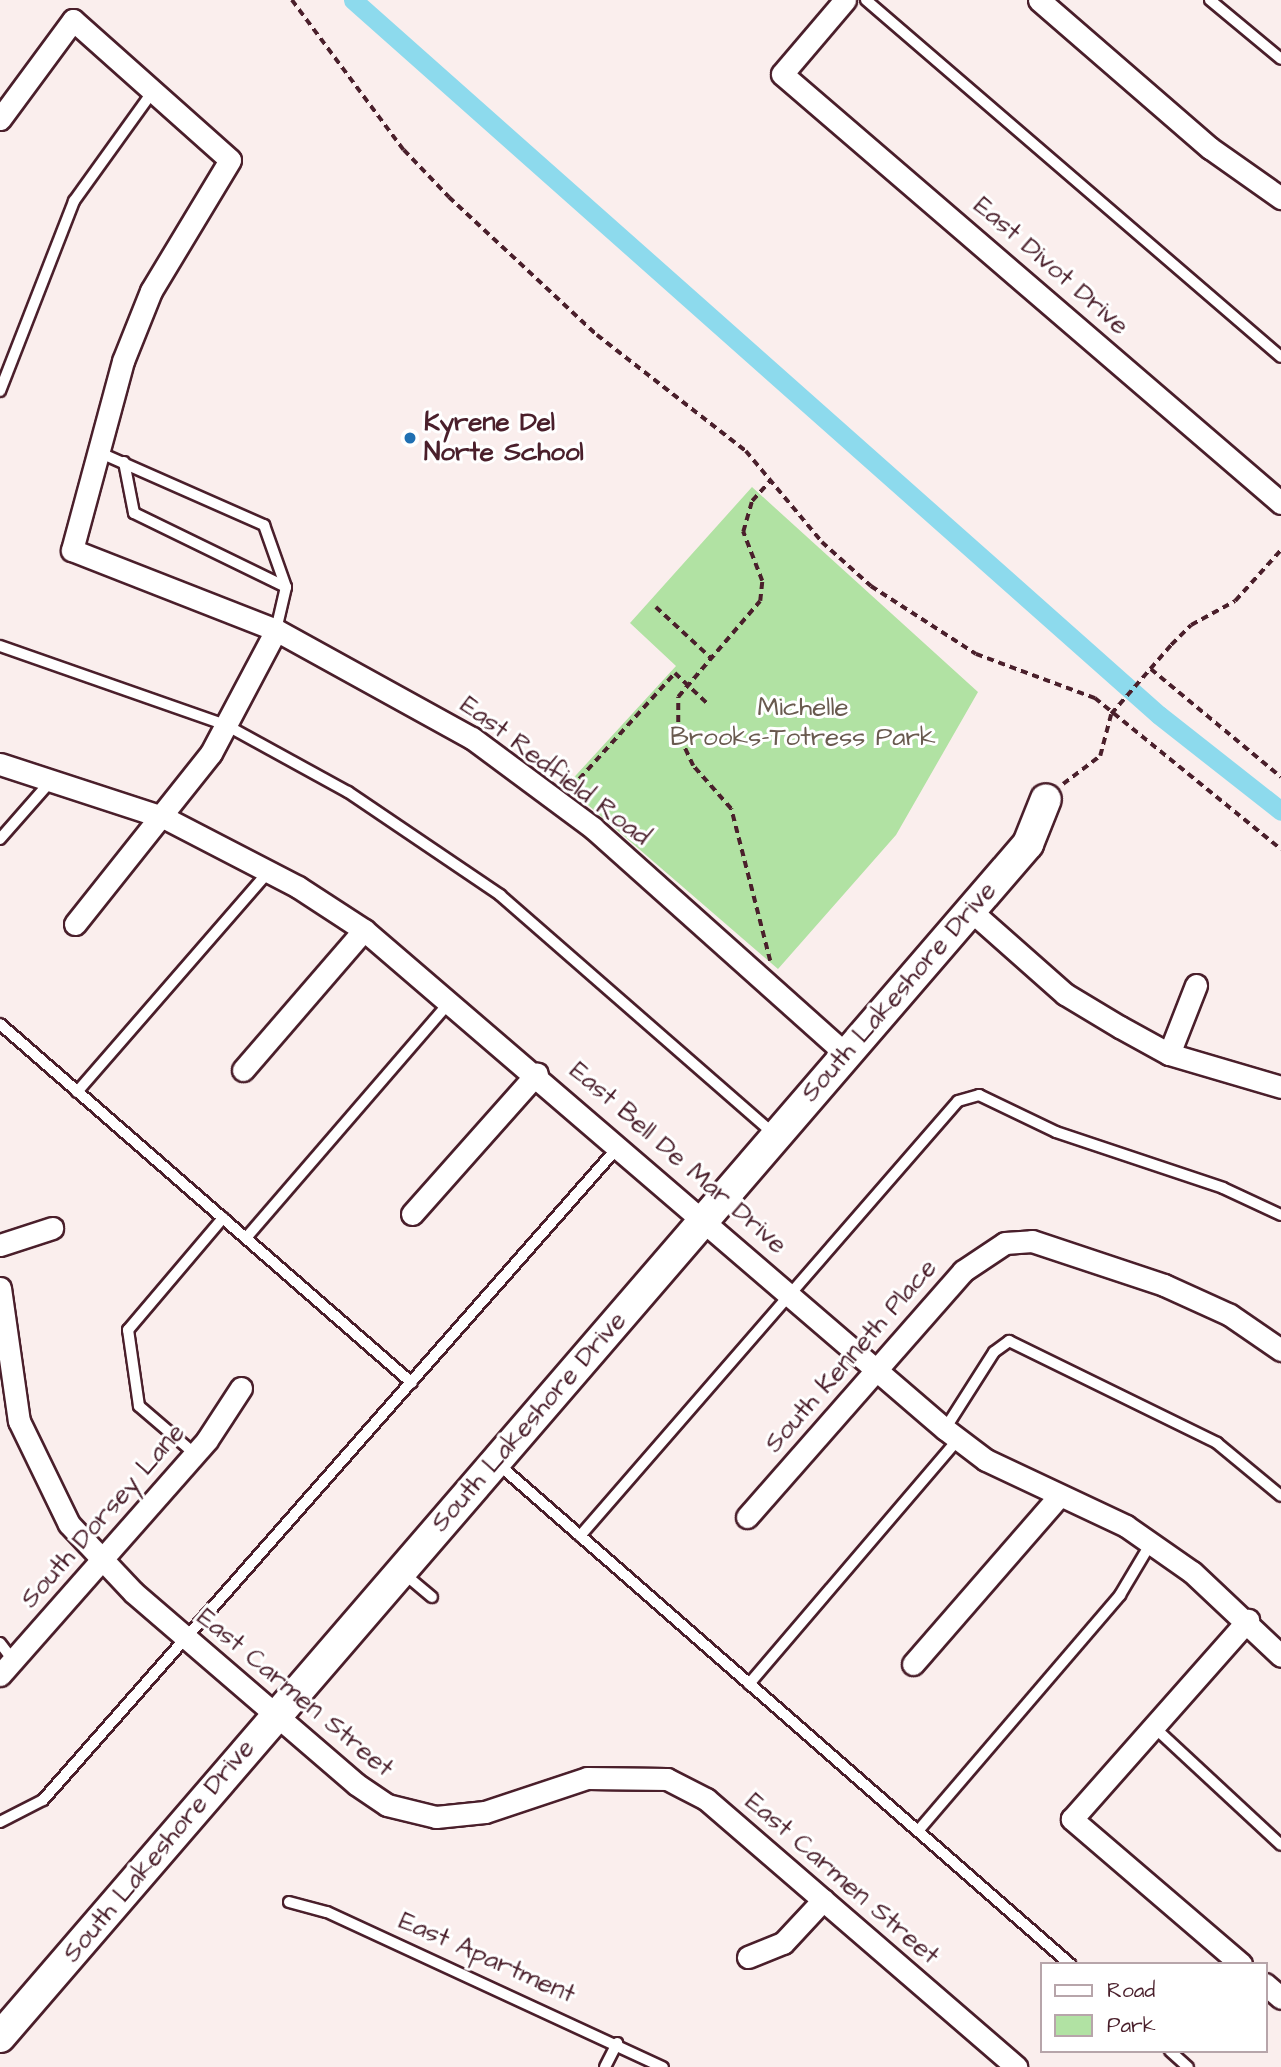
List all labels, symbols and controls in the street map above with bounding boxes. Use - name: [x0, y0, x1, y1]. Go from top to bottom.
- street label: East Divot Drive: [967, 190, 1135, 342]
- place label: Kyrene Del Norte School: [424, 407, 584, 468]
- marker: Kyrene Del Norte School: [402, 430, 418, 446]
- street label: East Redfield Road: [454, 689, 656, 853]
- park label: Michelle Brooks-Totress Park: [670, 692, 936, 754]
- street label: South Lakeshore Drive: [795, 875, 1003, 1109]
- street label: East Bell De Mar Drive: [563, 1055, 793, 1261]
- street label: South Kenneth Place: [758, 1253, 944, 1459]
- street label: South Lakeshore Drive: [425, 1305, 633, 1539]
- street label: South Dorsey Lane: [14, 1417, 192, 1615]
- street label: East Carmen Street: [191, 1602, 399, 1784]
- street label: South Lakeshore Drive: [57, 1733, 261, 1969]
- street label: East Carmen Street: [739, 1786, 945, 1972]
- street label: East Apartment: [394, 1905, 580, 2011]
- legend: [1040, 1962, 1267, 2053]
- text: Road: [1107, 1976, 1155, 2005]
- text: Park: [1107, 2011, 1156, 2040]

